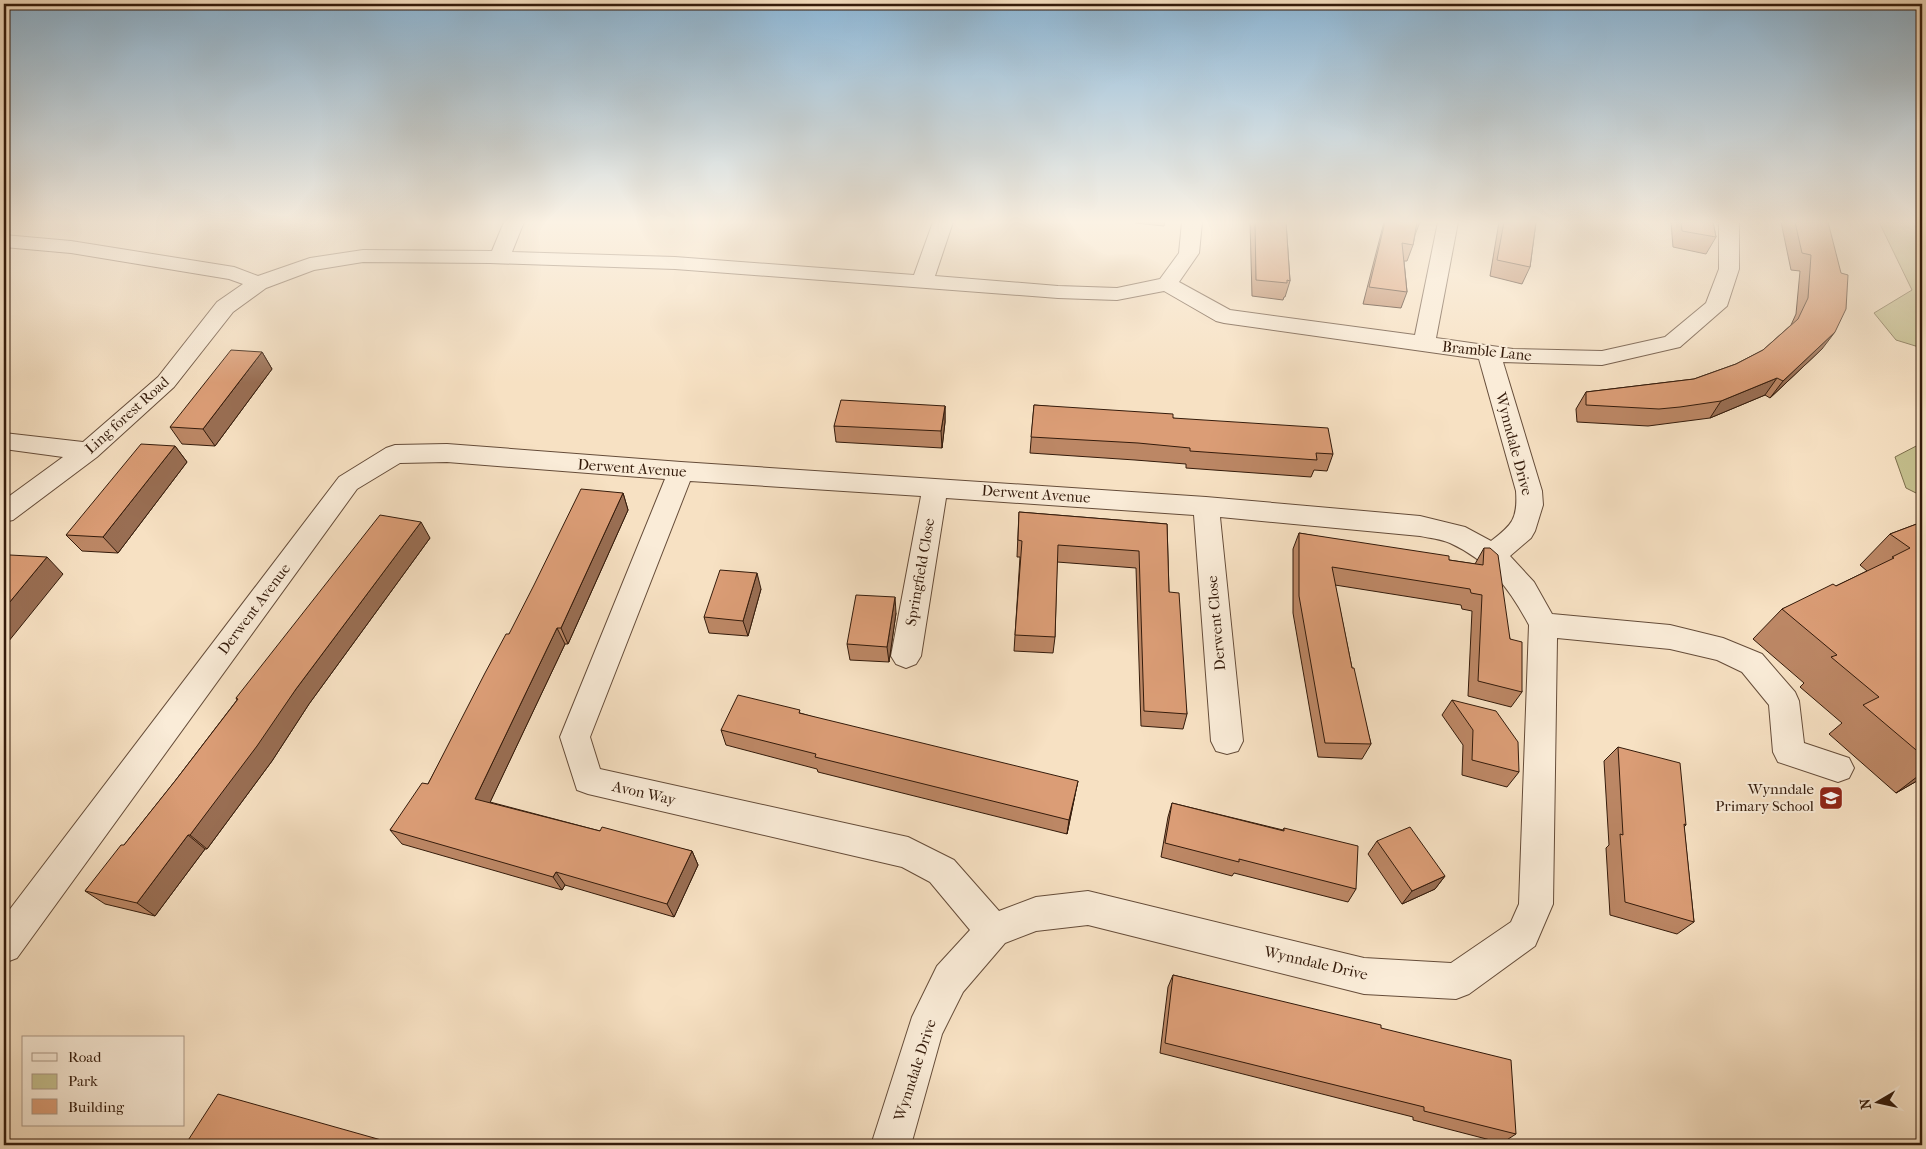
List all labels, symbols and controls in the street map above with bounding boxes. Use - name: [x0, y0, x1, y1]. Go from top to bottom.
- street label: Bramble Lane: [1441, 337, 1533, 365]
- street label: Ling forest Road: [81, 372, 173, 457]
- street label: Wynndale Drive: [1491, 389, 1537, 498]
- street label: Derwent Avenue: [577, 455, 688, 481]
- street label: Derwent Avenue: [981, 481, 1092, 507]
- street label: Springfield Close: [902, 516, 938, 627]
- street label: Derwent Avenue: [214, 560, 294, 658]
- street label: Derwent Close: [1203, 574, 1229, 671]
- street label: Avon Way: [610, 777, 678, 809]
- place label: Wynndale Primary School: [1715, 780, 1815, 815]
- school or university icon: Wynndale Primary School: [1818, 785, 1844, 811]
- street label: Wynndale Drive: [1261, 942, 1370, 984]
- street label: Wynndale Drive: [890, 1016, 940, 1124]
- legend: [22, 1036, 185, 1126]
- text: Road: [68, 1048, 102, 1066]
- text: Park: [68, 1072, 98, 1090]
- north arrow: [1854, 1076, 1904, 1126]
- text: N: [1856, 1097, 1875, 1111]
- text: Building: [68, 1098, 125, 1116]

